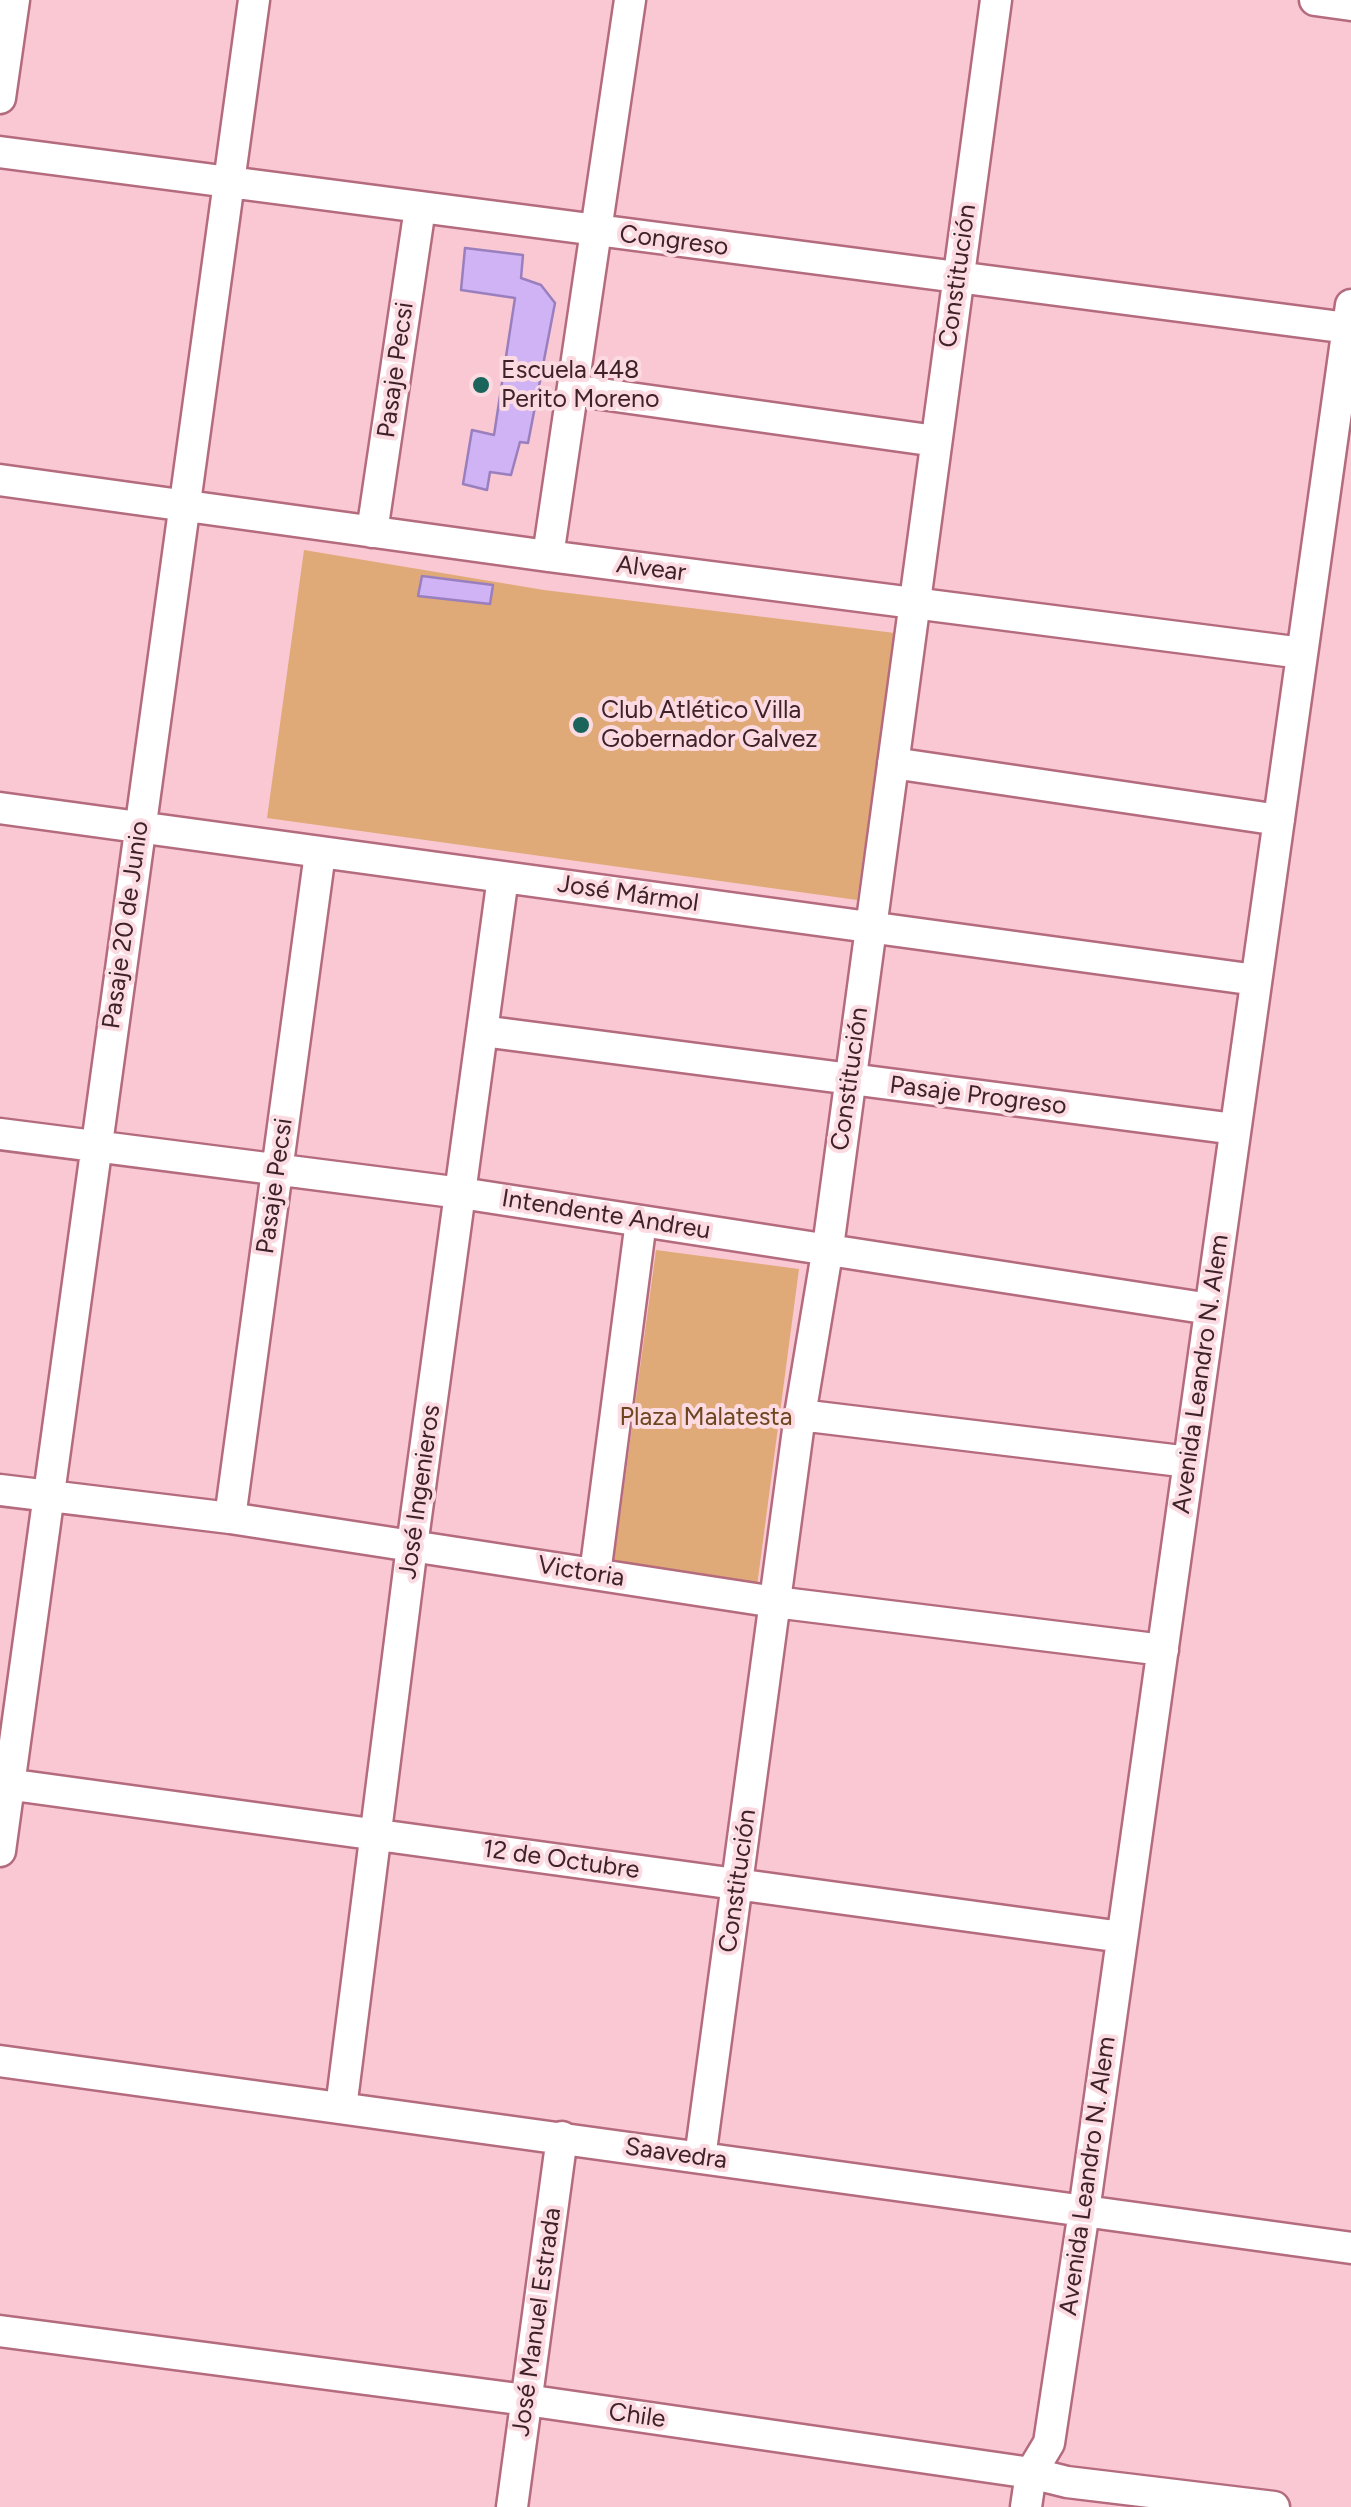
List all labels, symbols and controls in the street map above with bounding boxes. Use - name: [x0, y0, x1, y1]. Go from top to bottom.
- street label: Constitución: [933, 202, 983, 350]
- street label: Congreso: [618, 219, 730, 263]
- street label: Pasaje Pecsi: [372, 300, 420, 440]
- place label: Escuela 448 Perito Moreno: [501, 356, 659, 415]
- marker: Escuela 448 Perito Moreno: [470, 374, 492, 396]
- street label: Alvear: [614, 550, 688, 588]
- place label: Club Atlético Villa Gobernador Galvez: [601, 696, 818, 755]
- marker: Club Atlético Villa Gobernador Galvez: [570, 714, 592, 736]
- street label: Pasaje 20 de Junio: [97, 819, 155, 1031]
- street label: José Mármol: [555, 869, 701, 919]
- street label: Constitución: [825, 1005, 875, 1153]
- street label: Pasaje Progreso: [888, 1070, 1068, 1122]
- street label: Pasaje Pecsi: [251, 1116, 299, 1256]
- street label: Intendente Andreu: [500, 1184, 712, 1246]
- street label: Avenida Leandro N. Alem: [1167, 1233, 1235, 1515]
- street label: José Ingenieros: [393, 1403, 447, 1581]
- park label: Plaza Malatesta: [620, 1403, 792, 1433]
- street label: Victoria: [535, 1550, 627, 1594]
- street label: Constitución: [713, 1807, 763, 1955]
- street label: 12 de Octubre: [481, 1834, 641, 1886]
- street label: Avenida Leandro N. Alem: [1054, 2035, 1122, 2317]
- street label: Saavedra: [623, 2132, 729, 2176]
- street label: José Manuel Estrada: [506, 2206, 568, 2438]
- street label: Chile: [607, 2397, 667, 2435]

